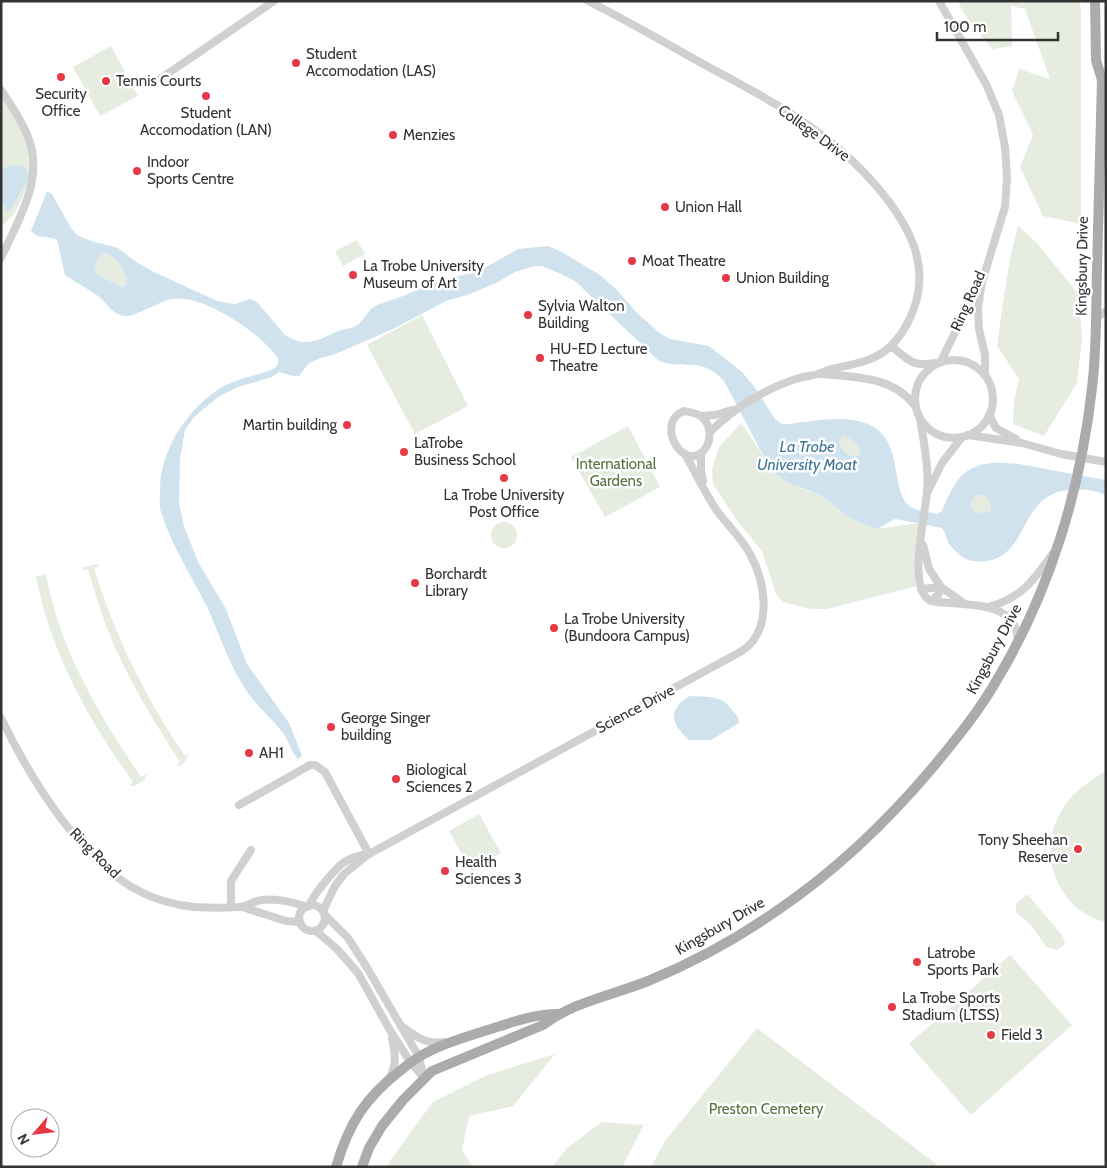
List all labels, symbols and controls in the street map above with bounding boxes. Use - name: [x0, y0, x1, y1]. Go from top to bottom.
- scale bar: [937, 10, 1058, 42]
- text: 100 m: [944, 18, 986, 36]
- place label: Student Accomodation (LAS): [306, 45, 436, 80]
- marker: Student Accomodation (LAS): [290, 57, 302, 69]
- marker: Security Office: [55, 71, 67, 83]
- place label: Tennis Courts: [116, 72, 201, 90]
- marker: Tennis Courts: [100, 75, 112, 87]
- place label: Security Office: [35, 85, 87, 120]
- marker: Student Accomodation (LAN): [200, 90, 212, 102]
- street label: College Drive: [775, 101, 854, 165]
- place label: Student Accomodation (LAN): [140, 104, 272, 139]
- place label: Menzies: [403, 126, 455, 144]
- marker: Menzies: [387, 129, 399, 141]
- place label: Indoor Sports Centre: [147, 153, 234, 188]
- marker: Indoor Sports Centre: [131, 165, 143, 177]
- place label: Union Hall: [675, 198, 742, 216]
- marker: Union Hall: [659, 201, 671, 213]
- street label: Kingsbury Drive: [1072, 216, 1092, 316]
- place label: Moat Theatre: [642, 252, 726, 270]
- marker: Moat Theatre: [626, 255, 638, 267]
- place label: La Trobe University Museum of Art: [363, 257, 484, 292]
- street label: Ring Road: [947, 268, 989, 334]
- marker: La Trobe University Museum of Art: [347, 269, 359, 281]
- place label: Union Building: [736, 269, 829, 287]
- marker: Union Building: [720, 272, 732, 284]
- place label: Sylvia Walton Building: [538, 297, 625, 332]
- marker: Sylvia Walton Building: [522, 309, 534, 321]
- place label: HU-ED Lecture Theatre: [550, 340, 648, 375]
- marker: HU-ED Lecture Theatre: [534, 352, 546, 364]
- place label: Martin building: [243, 416, 338, 434]
- marker: Martin building: [341, 419, 353, 431]
- place label: LaTrobe Business School: [414, 434, 516, 469]
- water label: La Trobe University Moat: [757, 437, 858, 474]
- marker: LaTrobe Business School: [398, 446, 410, 458]
- park label: International Gardens: [576, 455, 657, 490]
- marker: La Trobe University Post Office: [498, 472, 510, 484]
- place label: La Trobe University Post Office: [444, 486, 565, 521]
- place label: Borchardt Library: [425, 565, 487, 600]
- marker: Borchardt Library: [409, 577, 421, 589]
- street label: Kingsbury Drive: [963, 601, 1025, 697]
- place label: La Trobe University (Bundoora Campus): [564, 610, 690, 645]
- marker: La Trobe University (Bundoora Campus): [548, 622, 560, 634]
- street label: Science Drive: [593, 681, 678, 737]
- place label: George Singer building: [341, 709, 430, 744]
- marker: George Singer building: [325, 721, 337, 733]
- place label: AH1: [259, 744, 284, 762]
- marker: AH1: [243, 747, 255, 759]
- place label: Biological Sciences 2: [406, 761, 473, 796]
- marker: Biological Sciences 2: [390, 773, 402, 785]
- street label: Ring Road: [66, 824, 124, 882]
- place label: Tony Sheehan Reserve: [978, 831, 1068, 866]
- marker: Tony Sheehan Reserve: [1072, 843, 1084, 855]
- place label: Health Sciences 3: [455, 853, 522, 888]
- marker: Health Sciences 3: [439, 865, 451, 877]
- street label: Kingsbury Drive: [672, 893, 768, 959]
- place label: Latrobe Sports Park: [927, 944, 999, 979]
- marker: Latrobe Sports Park: [911, 956, 923, 968]
- place label: La Trobe Sports Stadium (LTSS): [902, 989, 1000, 1024]
- marker: La Trobe Sports Stadium (LTSS): [886, 1001, 898, 1013]
- place label: Field 3: [1001, 1026, 1043, 1044]
- marker: Field 3: [985, 1029, 997, 1041]
- park label: Preston Cemetery: [709, 1100, 824, 1118]
- north arrow: [10, 1108, 60, 1158]
- text: N: [13, 1131, 34, 1148]

